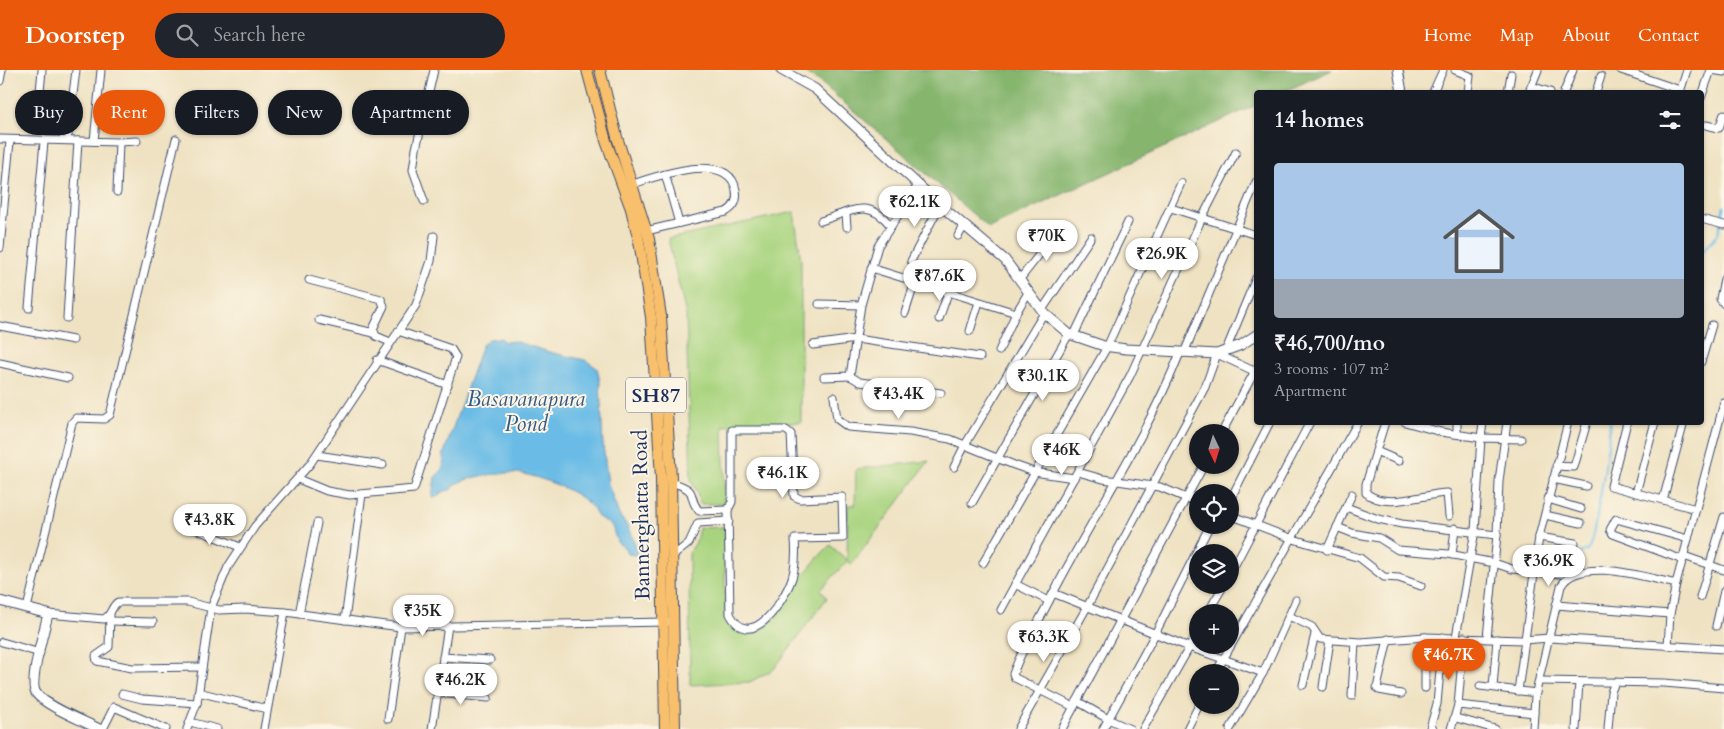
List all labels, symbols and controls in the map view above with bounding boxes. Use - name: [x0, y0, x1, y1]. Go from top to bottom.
- search box: [155, 13, 505, 58]
- text: Doorstep: [25, 19, 125, 52]
- icon: search: [173, 21, 201, 49]
- text: Search here: [213, 22, 306, 48]
- text: Home: [1424, 23, 1472, 48]
- text: Map: [1500, 23, 1534, 48]
- text: About: [1562, 23, 1610, 48]
- text: Contact: [1638, 23, 1699, 48]
- chip: Buy: [15, 90, 83, 135]
- chip: Rent: [93, 90, 165, 135]
- chip: Filters: [175, 90, 258, 135]
- chip: New: [268, 90, 342, 135]
- chip: Apartment: [352, 90, 469, 135]
- text: 14 homes: [1274, 106, 1364, 135]
- icon: filters: [1656, 106, 1684, 134]
- pin: ₹62.1K: [874, 186, 956, 228]
- text: ₹62.1K: [889, 191, 941, 213]
- icon: home: [1434, 196, 1524, 286]
- pin: ₹70K: [1017, 220, 1077, 262]
- text: ₹70K: [1028, 225, 1066, 247]
- pin: ₹26.9K: [1121, 238, 1203, 280]
- text: ₹26.9K: [1136, 243, 1188, 265]
- pin: ₹87.6K: [899, 260, 981, 302]
- text: ₹87.6K: [914, 265, 966, 287]
- text: ₹46,700/mo: [1274, 329, 1385, 358]
- text: 3 rooms · 107 m²: [1274, 358, 1389, 380]
- pin: ₹30.1K: [1002, 360, 1084, 402]
- text: ₹30.1K: [1017, 365, 1069, 387]
- road number: SH87: [626, 378, 686, 412]
- pin: ₹43.4K: [858, 378, 940, 420]
- text: Apartment: [1274, 380, 1347, 402]
- text: ₹43.4K: [873, 383, 925, 405]
- water label: Basavanapura Pond: [467, 384, 585, 439]
- north arrow: [1189, 424, 1239, 474]
- map controls: [1189, 424, 1239, 714]
- street label: Bannerghatta Road: [626, 429, 657, 601]
- pin: ₹46K: [1032, 434, 1092, 476]
- text: ₹46K: [1043, 439, 1081, 461]
- pin: ₹46.1K: [742, 456, 824, 499]
- text: ₹46.1K: [757, 462, 809, 484]
- button: locate: [1189, 484, 1239, 534]
- pin: ₹43.8K: [169, 504, 251, 546]
- text: ₹43.8K: [184, 509, 236, 531]
- button: layers: [1189, 544, 1239, 594]
- pin: ₹36.9K: [1508, 544, 1590, 587]
- text: ₹36.9K: [1523, 550, 1575, 572]
- pin: ₹35K: [393, 594, 453, 637]
- text: ₹35K: [404, 600, 442, 622]
- button: +: [1189, 604, 1239, 654]
- pin: ₹63.3K: [1003, 620, 1085, 663]
- text: ₹63.3K: [1018, 626, 1070, 648]
- pin: ₹46.7K: [1408, 638, 1490, 681]
- text: ₹46.7K: [1423, 644, 1475, 666]
- pin: ₹46.2K: [420, 664, 502, 706]
- button: −: [1189, 664, 1239, 714]
- text: ₹46.2K: [435, 669, 487, 691]

